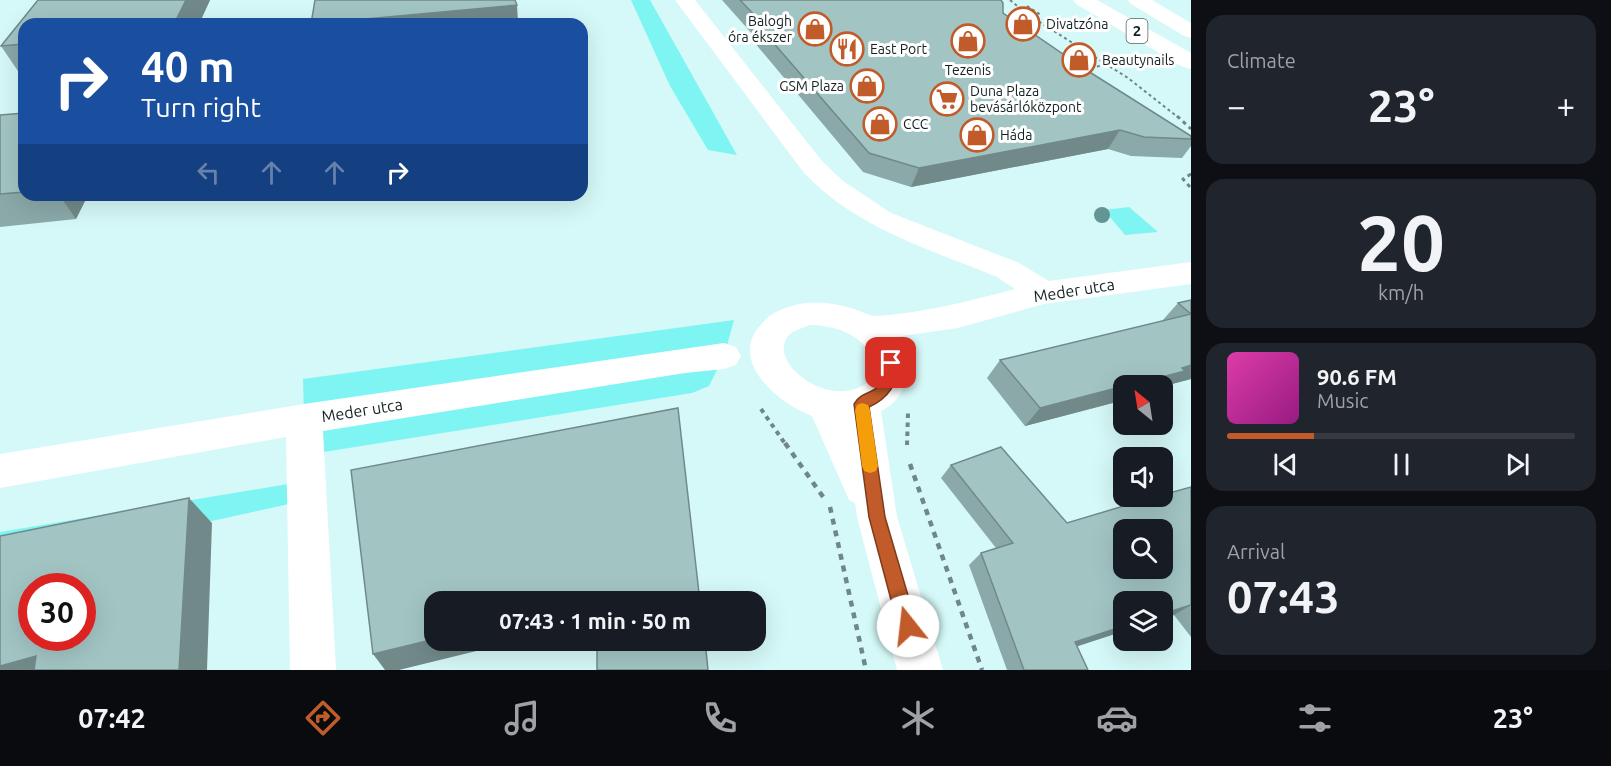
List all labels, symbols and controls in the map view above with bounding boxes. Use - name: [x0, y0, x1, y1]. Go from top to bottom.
- shop icon: Divatzóna: [1005, 6, 1041, 42]
- shop icon: Balogh óra ékszer: [797, 11, 833, 47]
- place label: Balogh óra ékszer: [728, 13, 793, 45]
- place label: Divatzóna: [1046, 16, 1108, 32]
- road number: 2: [1126, 19, 1148, 43]
- shop icon: Tezenis: [950, 23, 986, 59]
- restaurant icon: East Port: [829, 31, 865, 67]
- place label: East Port: [870, 41, 928, 57]
- icon: right: [42, 42, 120, 120]
- shop icon: Beautynails: [1061, 42, 1097, 78]
- text: 40 m: [141, 43, 235, 90]
- text: Climate: [1227, 49, 1296, 72]
- place label: Beautynails: [1102, 52, 1174, 68]
- place label: Tezenis: [945, 62, 991, 78]
- shop icon: GSM Plaza: [849, 68, 885, 104]
- place label: GSM Plaza: [779, 78, 844, 94]
- text: 23°: [1368, 80, 1434, 131]
- supermarket icon: Duna Plaza bevásárlóközpont: [929, 81, 965, 117]
- place label: Duna Plaza bevásárlóközpont: [970, 83, 1082, 115]
- text: −: [1227, 87, 1246, 124]
- text: +: [1556, 87, 1575, 124]
- text: Turn right: [141, 92, 261, 122]
- shop icon: CCC: [862, 106, 898, 142]
- place label: CCC: [903, 116, 929, 132]
- shop icon: Háda: [959, 117, 995, 153]
- place label: Háda: [1000, 127, 1032, 143]
- icon: left: [192, 156, 225, 189]
- icon: ahead: [255, 156, 288, 189]
- icon: ahead: [318, 156, 351, 189]
- icon: right: [381, 156, 414, 189]
- text: 20: [1357, 198, 1445, 286]
- street label: Meder utca: [1032, 275, 1116, 305]
- text: km/h: [1378, 281, 1424, 304]
- pin: [865, 337, 916, 388]
- icon: arrive: [874, 346, 907, 379]
- text: 90.6 FM: [1317, 364, 1397, 389]
- north arrow: [1113, 375, 1173, 435]
- map controls: [1113, 375, 1173, 651]
- text: Music: [1317, 389, 1369, 412]
- street label: Meder utca: [320, 395, 404, 425]
- button: sound: [1113, 447, 1173, 507]
- icon: previous: [1269, 448, 1302, 481]
- icon: pause: [1385, 448, 1418, 481]
- icon: next: [1501, 448, 1534, 481]
- button: search: [1113, 519, 1173, 579]
- text: Arrival: [1227, 540, 1285, 563]
- text: 07:43: [1227, 571, 1340, 622]
- speed limit sign: 30: [18, 573, 96, 651]
- button: layers: [1113, 591, 1173, 651]
- position arrow: [876, 594, 940, 658]
- text: 07:43 · 1 min · 50 m: [499, 608, 691, 633]
- icon: directions: [302, 697, 344, 739]
- icon: music: [501, 697, 543, 739]
- icon: phone: [699, 697, 741, 739]
- icon: climate: [897, 697, 939, 739]
- icon: car: [1096, 697, 1138, 739]
- icon: filters: [1294, 697, 1336, 739]
- text: 07:42: [78, 703, 146, 733]
- text: 23°: [1493, 703, 1533, 733]

